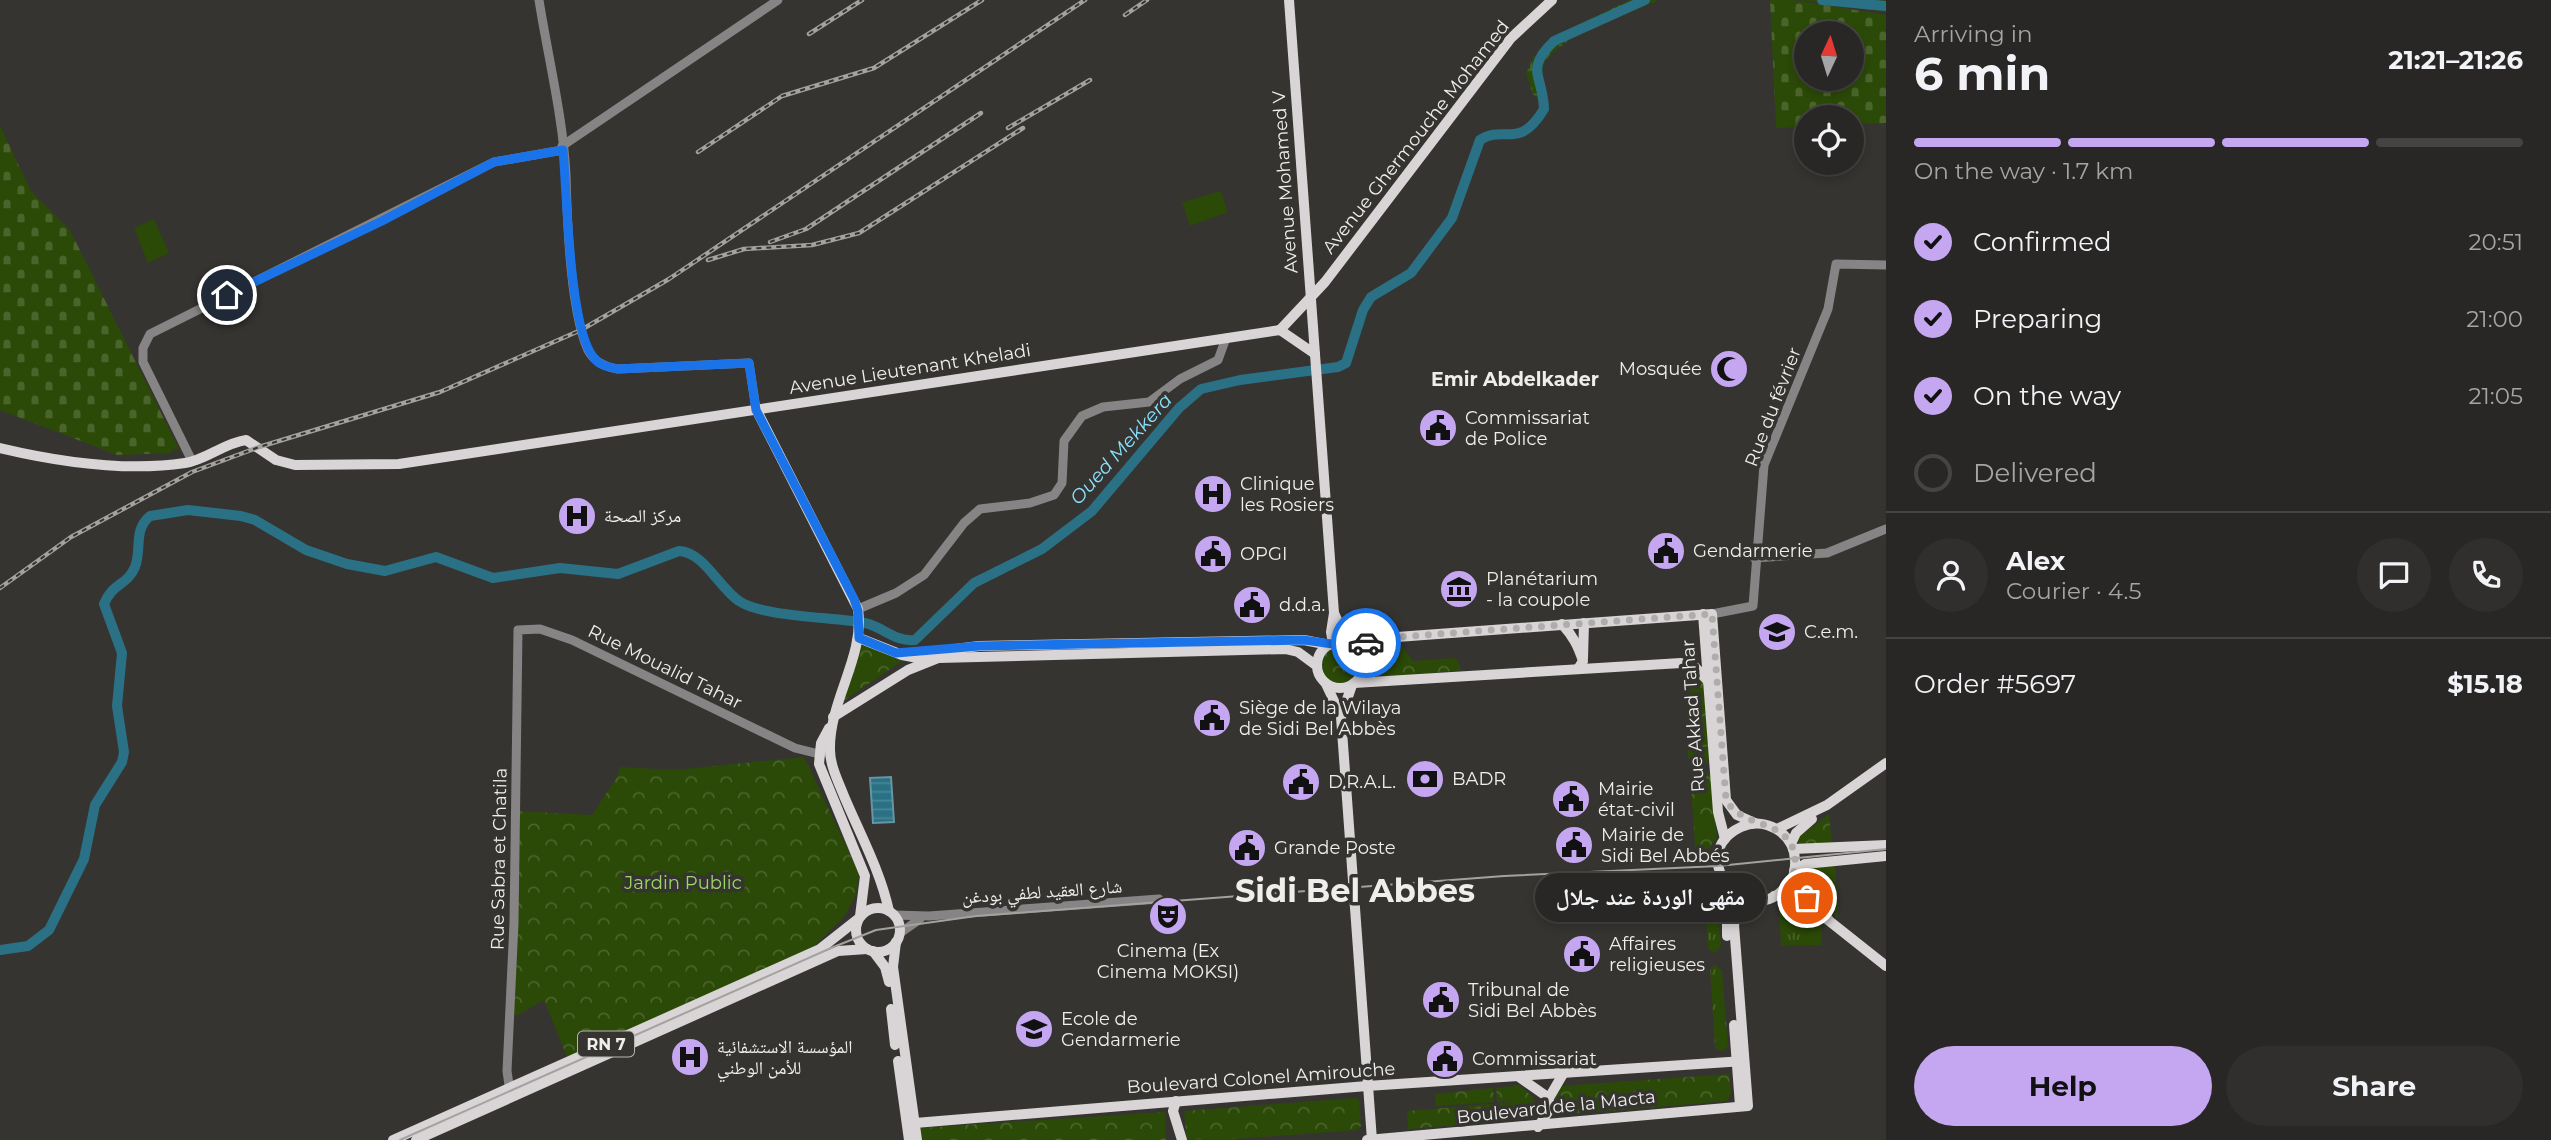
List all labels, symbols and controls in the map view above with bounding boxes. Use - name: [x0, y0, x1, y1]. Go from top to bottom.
- street label: Avenue Ghermouche Mohamed: [1318, 16, 1514, 258]
- text: Arriving in: [1914, 20, 2033, 48]
- north arrow: [1794, 21, 1864, 91]
- map controls: [1794, 21, 1864, 175]
- text: 21:21–21:26: [2388, 44, 2523, 76]
- text: 6 min: [1914, 45, 2050, 102]
- street label: Avenue Mohamed V: [1268, 89, 1302, 274]
- button: locate: [1794, 105, 1864, 175]
- text: On the way · 1.7 km: [1914, 157, 2133, 185]
- icon: check: [1914, 223, 1952, 261]
- text: Confirmed: [1973, 226, 2112, 258]
- text: 20:51: [2469, 228, 2523, 256]
- pin: [197, 265, 257, 325]
- icon: home: [208, 276, 246, 314]
- icon: check: [1914, 300, 1952, 338]
- text: Preparing: [1973, 303, 2102, 335]
- text: 21:00: [2466, 305, 2523, 333]
- street label: Avenue Lieutenant Kheladi: [788, 339, 1032, 399]
- street label: Rue du février: [1740, 344, 1806, 470]
- mosque icon: Mosquée: [1708, 348, 1750, 390]
- place label: Mosquée: [1619, 358, 1702, 380]
- district label: Emir Abdelkader: [1431, 368, 1599, 391]
- icon: check: [1914, 377, 1952, 415]
- text: On the way: [1973, 380, 2121, 412]
- text: 21:05: [2469, 382, 2523, 410]
- water label: Oued Mekkera: [1065, 389, 1177, 509]
- public building icon: Commissariat de Police: [1417, 407, 1459, 449]
- place label: Commissariat de Police: [1465, 407, 1590, 450]
- text: Delivered: [1973, 457, 2097, 489]
- hospital icon: Clinique les Rosiers: [1192, 473, 1234, 515]
- place label: Clinique les Rosiers: [1240, 473, 1334, 516]
- hospital icon: مركز الصحة: [556, 495, 598, 537]
- place label: مركز الصحة: [604, 505, 681, 527]
- public building icon: Gendarmerie: [1645, 530, 1687, 572]
- public building icon: OPGI: [1192, 533, 1234, 575]
- button: person: [1914, 538, 1988, 612]
- button: chat: [2357, 538, 2431, 612]
- button: phone: [2449, 538, 2523, 612]
- place label: Gendarmerie: [1693, 540, 1813, 562]
- place label: OPGI: [1240, 543, 1287, 565]
- text: Alex: [2006, 545, 2065, 577]
- museum icon: Planétarium - la coupole: [1438, 568, 1480, 610]
- place label: Planétarium - la coupole: [1486, 568, 1598, 611]
- text: Courier · 4.5: [2006, 577, 2141, 605]
- public building icon: d.d.a.: [1231, 584, 1273, 626]
- place label: d.d.a.: [1279, 594, 1325, 616]
- courier: [1331, 608, 1401, 678]
- school or university icon: C.e.m.: [1756, 611, 1798, 653]
- street label: Rue Moualid Tahar: [584, 620, 746, 714]
- place label: C.e.m.: [1804, 621, 1858, 643]
- icon: car: [1347, 624, 1385, 662]
- street label: Rue Akkad Tahar: [1677, 639, 1709, 793]
- text: Order #5697: [1914, 668, 2076, 700]
- text: $15.18: [2447, 668, 2523, 700]
- public building icon: Siège de la Wilaya de Sidi Bel Abbès: [1191, 697, 1233, 739]
- place label: Siège de la Wilaya de Sidi Bel Abbès: [1239, 697, 1401, 740]
- bank icon: BADR: [1404, 758, 1446, 800]
- public building icon: D.R.A.L.: [1280, 761, 1322, 803]
- street label: Rue Sabra et Chatila: [486, 768, 512, 950]
- place label: BADR: [1452, 768, 1506, 790]
- place label: D.R.A.L.: [1328, 771, 1396, 793]
- public building icon: Mairie état-civil: [1550, 778, 1592, 820]
- place label: Mairie état-civil: [1598, 778, 1675, 821]
- public building icon: Mairie de Sidi Bel Abbés: [1553, 824, 1595, 866]
- place label: Mairie de Sidi Bel Abbés: [1601, 824, 1730, 867]
- public building icon: Grande Poste: [1226, 827, 1268, 869]
- place label: Grande Poste: [1274, 837, 1396, 859]
- pin: [1777, 868, 1837, 928]
- district label: Sidi Bel Abbes: [1235, 871, 1475, 910]
- park label: Jardin Public: [623, 872, 742, 894]
- callout: مقهى الوردة عند جلال: [1534, 874, 1765, 922]
- street label: شارع العقيد لطفي بودغن: [961, 875, 1123, 912]
- icon: bag: [1788, 879, 1826, 917]
- text: مقهى الوردة عند جلال: [1556, 883, 1745, 911]
- theatre icon: Cinema (Ex Cinema MOKSI): [1147, 895, 1189, 937]
- public building icon: Affaires religieuses: [1561, 933, 1603, 975]
- place label: Affaires religieuses: [1609, 933, 1705, 976]
- place label: Cinema (Ex Cinema MOKSI): [1097, 940, 1239, 983]
- public building icon: Tribunal de Sidi Bel Abbès: [1420, 979, 1462, 1021]
- place label: Tribunal de Sidi Bel Abbès: [1468, 979, 1597, 1022]
- school or university icon: Ecole de Gendarmerie: [1013, 1008, 1055, 1050]
- place label: Ecole de Gendarmerie: [1061, 1008, 1181, 1051]
- road number: RN 7: [578, 1032, 634, 1056]
- hospital icon: المؤسسة الاستشفائية للأمن الوطني: [669, 1036, 711, 1078]
- place label: المؤسسة الاستشفائية للأمن الوطني: [717, 1036, 853, 1083]
- public building icon: Commissariat: [1424, 1038, 1466, 1080]
- button: Help: [1914, 1046, 2212, 1126]
- button: Share: [2226, 1046, 2523, 1126]
- place label: Commissariat: [1472, 1048, 1597, 1070]
- street label: Boulevard Colonel Amirouche: [1126, 1058, 1396, 1098]
- street label: Boulevard de la Macta: [1455, 1086, 1657, 1128]

